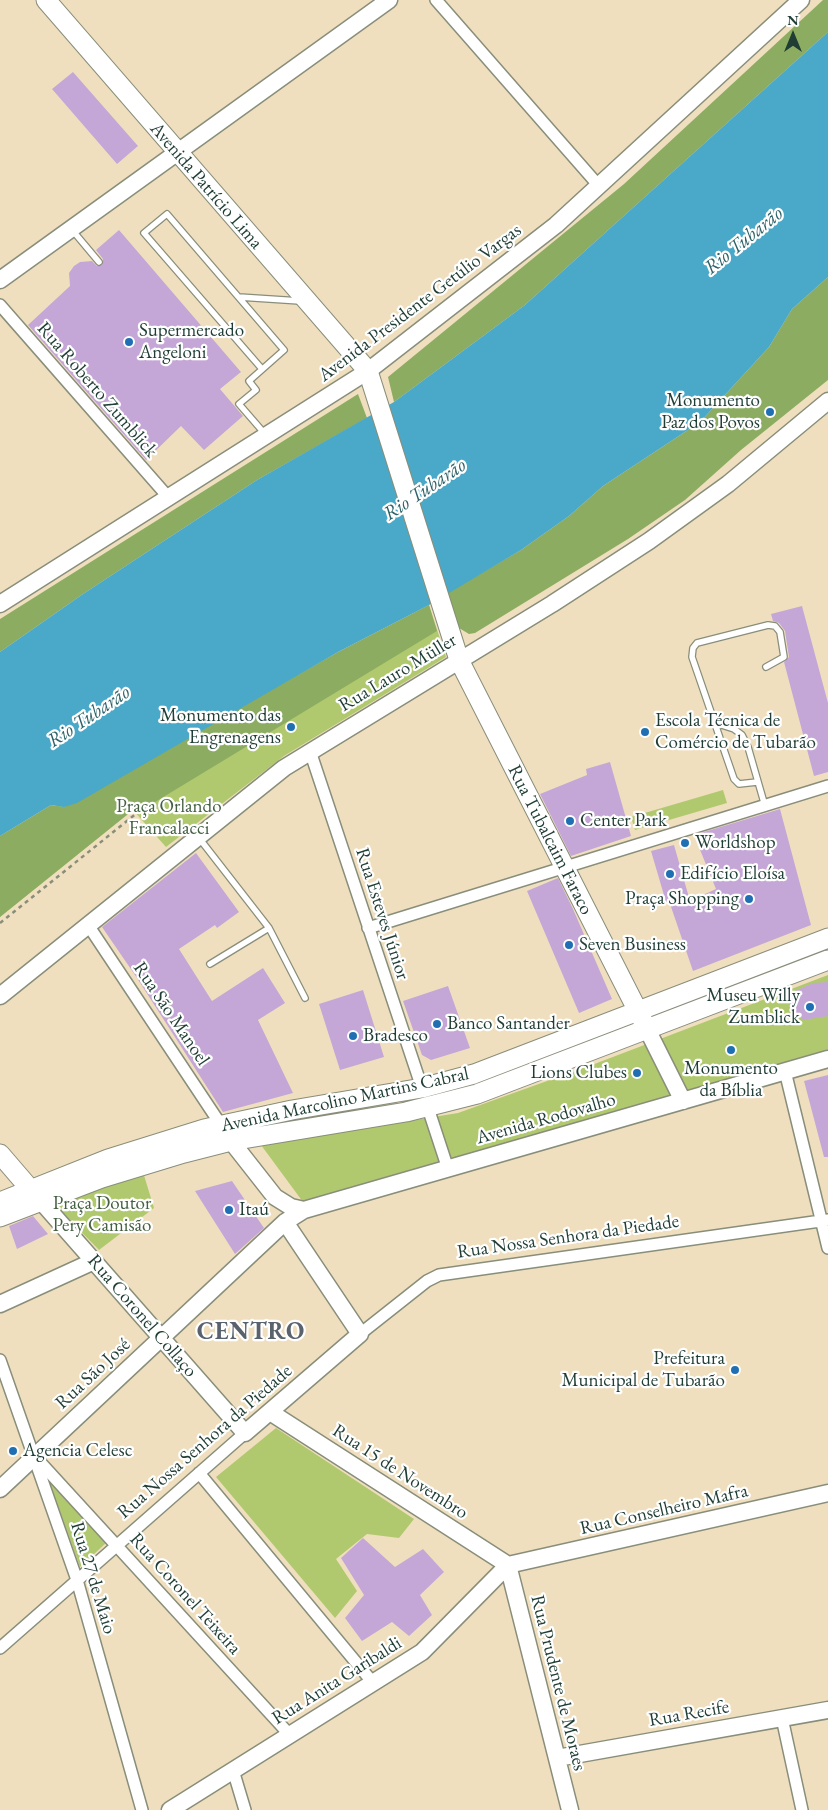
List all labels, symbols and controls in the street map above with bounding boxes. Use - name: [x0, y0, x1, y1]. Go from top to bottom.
- north arrow: [768, 10, 818, 60]
- text: N: [787, 11, 799, 29]
- street label: Avenida Patrício Lima: [145, 118, 267, 254]
- water label: Rio Tubarão: [700, 202, 788, 280]
- street label: Avenida Presidente Getúlio Vargas: [314, 219, 526, 387]
- street label: Rua Roberto Zumblick: [32, 318, 162, 462]
- place label: Supermercado Angeloni: [139, 320, 244, 364]
- marker: Supermercado Angeloni: [123, 336, 135, 348]
- place label: Monumento Paz dos Povos: [661, 390, 760, 434]
- marker: Monumento Paz dos Povos: [764, 406, 776, 418]
- water label: Rio Tubarão: [379, 454, 471, 526]
- street label: Rua Lauro Müller: [335, 629, 461, 717]
- water label: Rio Tubarão: [43, 681, 135, 753]
- place label: Monumento das Engrenagens: [160, 705, 281, 749]
- place label: Escola Técnica de Comércio de Tubarão: [655, 710, 816, 754]
- marker: Monumento das Engrenagens: [285, 721, 297, 733]
- marker: Escola Técnica de Comércio de Tubarão: [639, 726, 651, 738]
- street label: Rua Tubalcaim Faraco: [502, 761, 598, 919]
- park label: Praça Orlando Francalacci: [116, 796, 222, 840]
- place label: Center Park: [580, 810, 667, 832]
- marker: Center Park: [564, 815, 576, 827]
- place label: Worldshop: [695, 832, 776, 854]
- marker: Worldshop: [679, 837, 691, 849]
- street label: Rua Esteves Júnior: [350, 845, 414, 983]
- place label: Edifício Eloísa: [680, 863, 785, 885]
- marker: Edifício Eloísa: [664, 868, 676, 880]
- place label: Praça Shopping: [625, 888, 739, 910]
- marker: Praça Shopping: [743, 893, 755, 905]
- place label: Seven Business: [579, 934, 686, 956]
- marker: Seven Business: [563, 939, 575, 951]
- street label: Rua São Manoel: [128, 958, 214, 1070]
- place label: Museu Willy Zumblick: [706, 985, 800, 1029]
- marker: Museu Willy Zumblick: [804, 1001, 816, 1013]
- place label: Banco Santander: [447, 1013, 570, 1035]
- marker: Banco Santander: [431, 1018, 443, 1030]
- place label: Bradesco: [363, 1025, 428, 1047]
- marker: Bradesco: [347, 1030, 359, 1042]
- marker: Monumento da Bíblia: [725, 1044, 737, 1056]
- place label: Monumento da Bíblia: [684, 1058, 778, 1102]
- place label: Lions Clubes: [530, 1062, 627, 1084]
- street label: Avenida Marcolino Martins Cabral: [219, 1063, 471, 1137]
- marker: Lions Clubes: [631, 1067, 643, 1079]
- street label: Avenida Rodovalho: [474, 1088, 618, 1150]
- park label: Praça Doutor Pery Camisão: [52, 1193, 152, 1237]
- place label: Itaú: [239, 1199, 269, 1221]
- marker: Itaú: [223, 1204, 235, 1216]
- street label: Rua Nossa Senhora da Piedade: [456, 1210, 680, 1264]
- street label: Rua Coronel Collaço: [82, 1250, 202, 1382]
- district label: CENTRO: [196, 1318, 306, 1346]
- street label: Rua São José: [51, 1334, 135, 1414]
- place label: Prefeitura Municipal de Tubarão: [561, 1348, 725, 1392]
- street label: Rua Nossa Senhora da Piedade: [113, 1360, 297, 1524]
- marker: Prefeitura Municipal de Tubarão: [729, 1364, 741, 1376]
- street label: Rua 15 de Novembro: [328, 1420, 472, 1524]
- place label: Agencia Celesc: [23, 1440, 132, 1462]
- marker: Agencia Celesc: [7, 1445, 19, 1457]
- street label: Rua Conselheiro Mafra: [578, 1480, 750, 1540]
- street label: Rua 27 de Maio: [65, 1519, 121, 1637]
- street label: Rua Coronel Teixeira: [124, 1528, 246, 1660]
- street label: Rua Prudente de Moraes: [525, 1593, 591, 1773]
- street label: Rua Anita Garibaldi: [268, 1632, 406, 1730]
- street label: Rua Recife: [647, 1696, 731, 1732]

